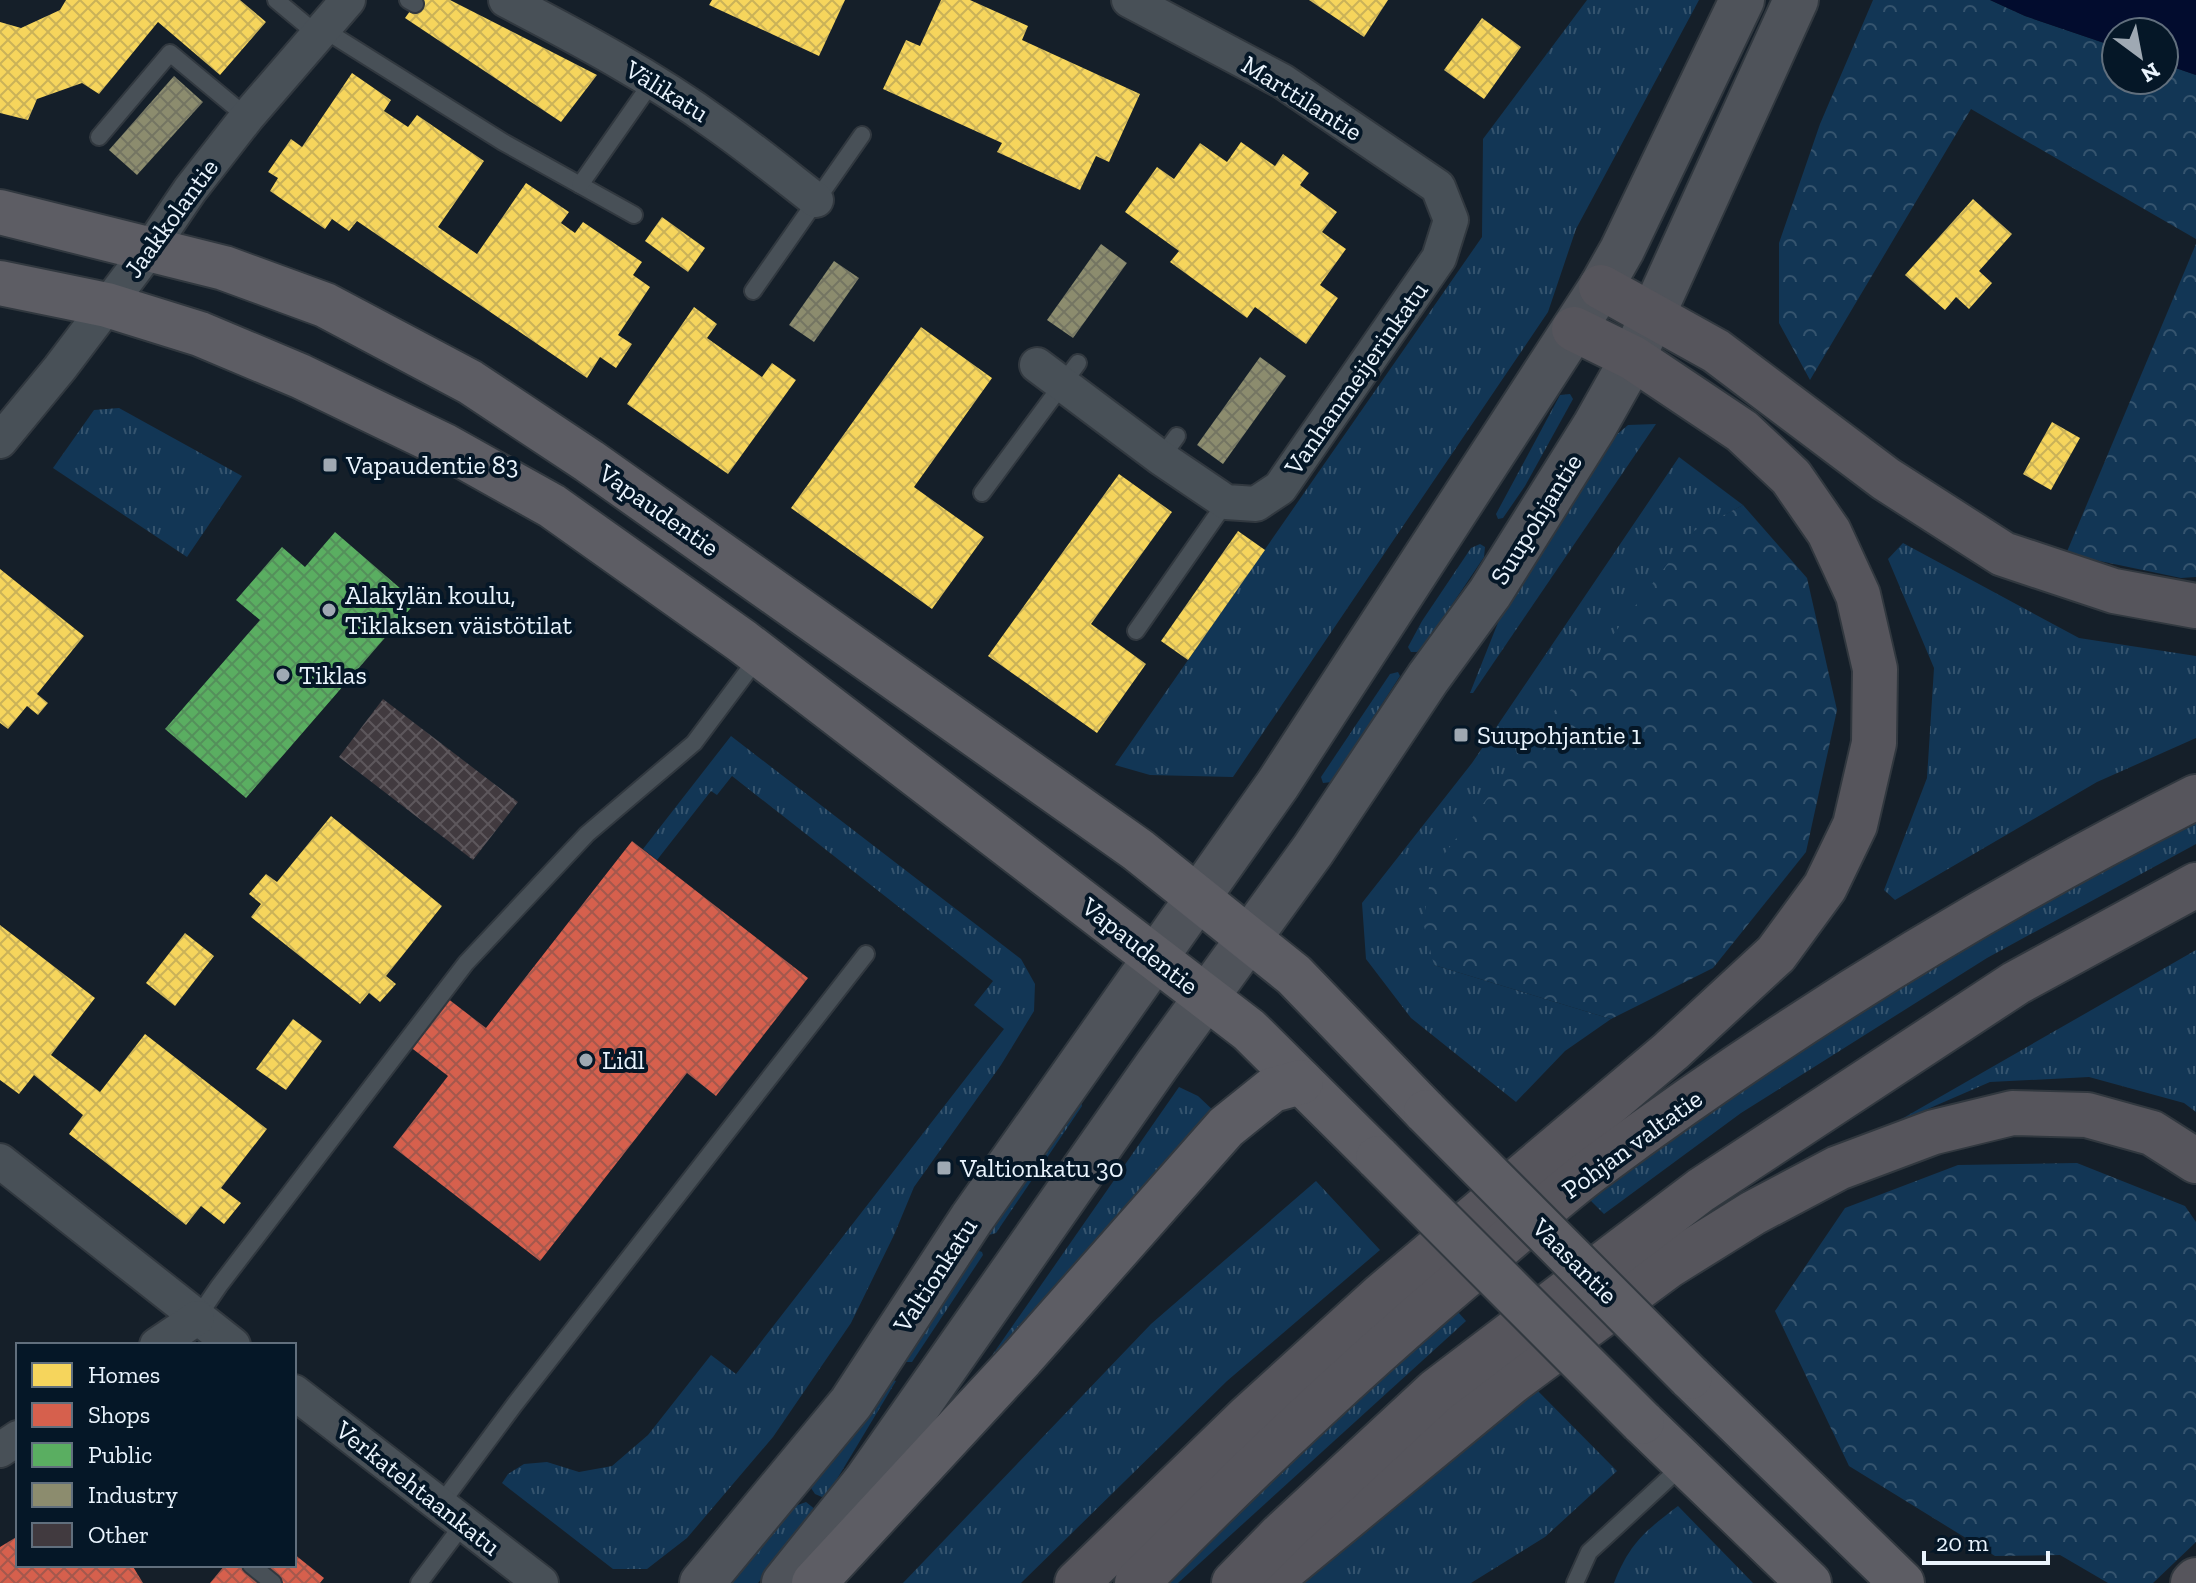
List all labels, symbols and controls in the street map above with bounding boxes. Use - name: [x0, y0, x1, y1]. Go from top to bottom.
- north arrow: [2100, 16, 2180, 96]
- street label: Marttilantie: [1236, 48, 1368, 148]
- street label: Välikatu: [619, 52, 715, 129]
- text: N: [2136, 57, 2165, 89]
- street label: Jaakkolantie: [117, 152, 225, 284]
- street label: Vanhanmeijerinkatu: [1277, 275, 1435, 482]
- street label: Suupohjantie: [1483, 448, 1589, 590]
- place label: Vapaudentie 83: [345, 449, 518, 481]
- marker: Vapaudentie 83: [321, 456, 339, 474]
- street label: Vapaudentie: [592, 456, 725, 563]
- place label: Alakylän koulu, Tiklaksen väistötilat: [345, 579, 573, 641]
- marker: Alakylän koulu, Tiklaksen väistötilat: [320, 601, 338, 619]
- place label: Tiklas: [299, 659, 367, 691]
- marker: Tiklas: [274, 666, 292, 684]
- place label: Suupohjantie 1: [1477, 719, 1641, 751]
- marker: Suupohjantie 1: [1452, 726, 1470, 744]
- street label: Vapaudentie: [1074, 890, 1205, 1002]
- place label: Lidl: [602, 1044, 645, 1076]
- marker: Lidl: [577, 1051, 595, 1069]
- street label: Pohjan valtatie: [1556, 1082, 1708, 1206]
- place label: Valtionkatu 30: [959, 1152, 1124, 1184]
- marker: Valtionkatu 30: [935, 1159, 953, 1177]
- street label: Valtionkatu: [886, 1211, 984, 1339]
- street label: Vaasantie: [1525, 1211, 1625, 1311]
- legend: [16, 1343, 296, 1567]
- text: Homes: [88, 1360, 160, 1389]
- text: Shops: [88, 1400, 150, 1429]
- street label: Verkatehtaankatu: [328, 1413, 507, 1563]
- text: Public: [88, 1440, 152, 1469]
- text: Industry: [88, 1480, 179, 1509]
- scale bar: [1924, 1515, 2048, 1565]
- text: Other: [88, 1520, 149, 1549]
- text: 20 m: [1936, 1528, 1989, 1557]

